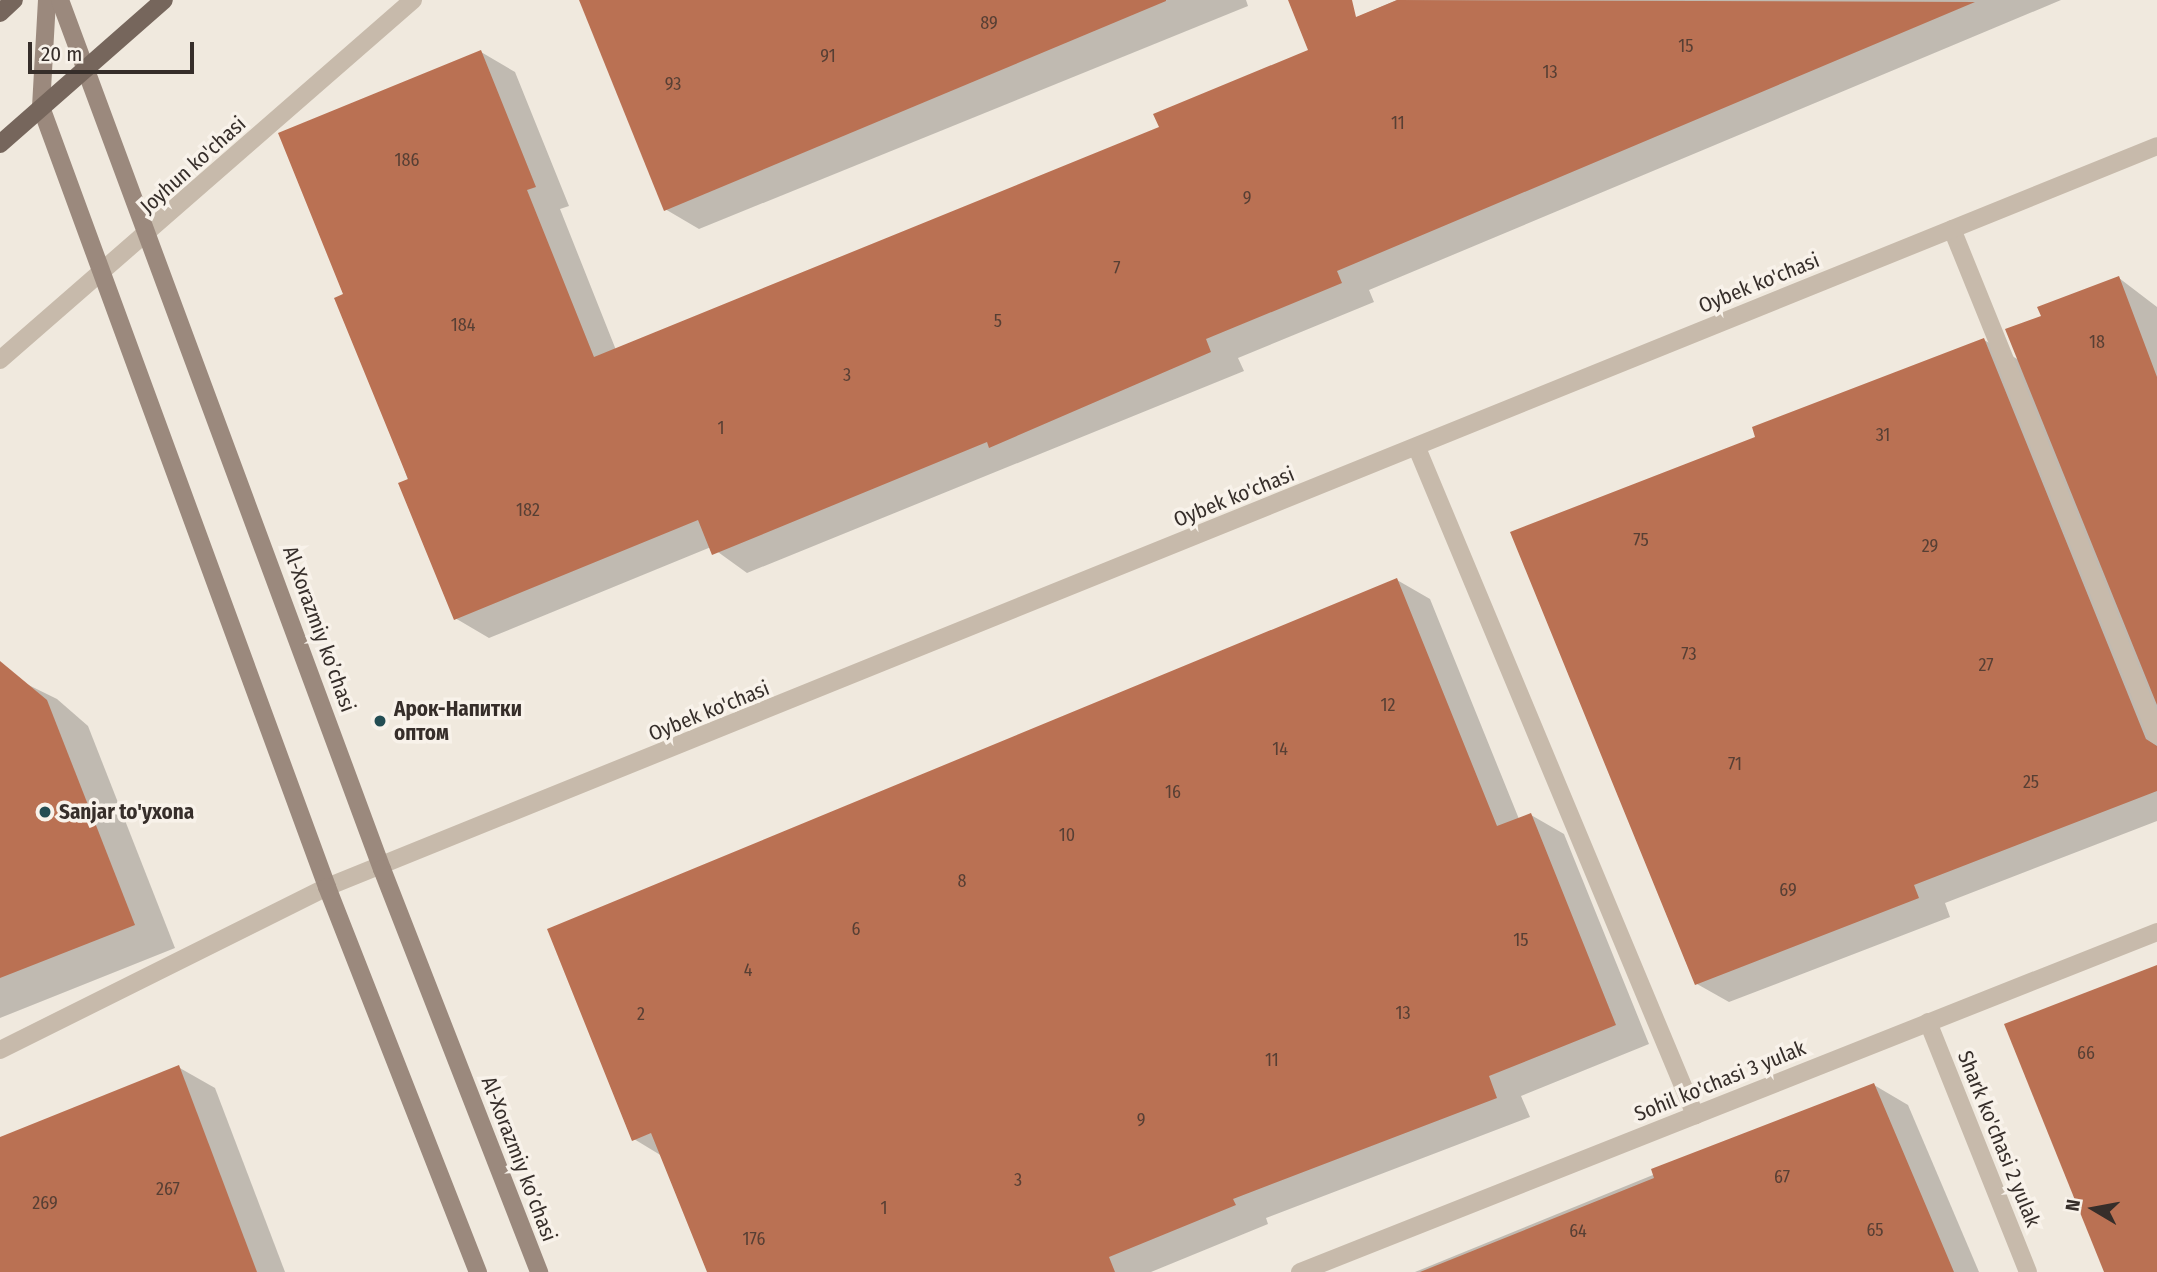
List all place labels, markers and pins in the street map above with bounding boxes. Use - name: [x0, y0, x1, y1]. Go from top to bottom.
- place label: Арок-Напитки оптом: [394, 696, 522, 746]
- marker: Арок-Напитки оптом: [372, 713, 388, 729]
- place label: Sanjar to'yxona: [59, 799, 194, 825]
- marker: Sanjar to'yxona: [37, 804, 53, 820]

